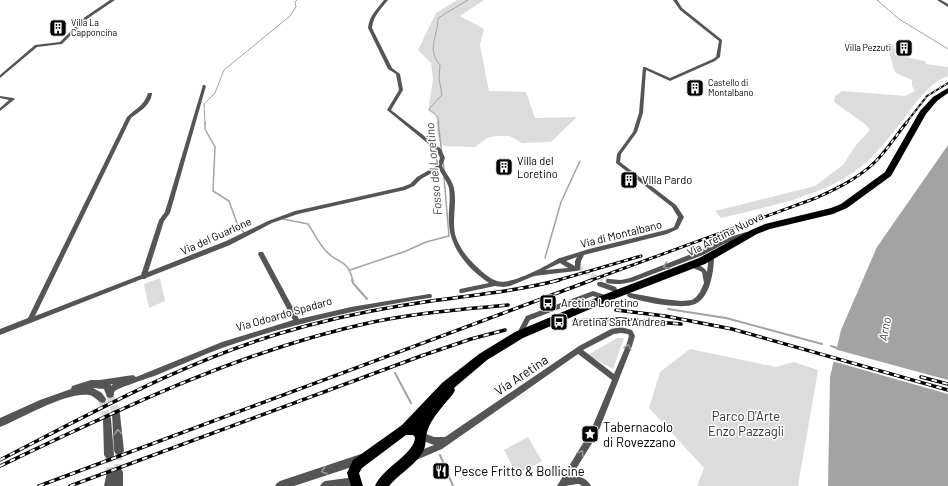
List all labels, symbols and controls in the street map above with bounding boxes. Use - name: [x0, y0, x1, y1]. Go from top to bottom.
- place label: Villa La Capponcina: [71, 17, 117, 38]
- building icon: Villa La Capponcina: [48, 18, 68, 38]
- building icon: Villa Pezzuti: [894, 38, 914, 58]
- place label: Villa Pezzuti: [844, 42, 891, 53]
- place label: Castello di Montalbano: [708, 77, 753, 98]
- building icon: Castello di Montalbano: [685, 78, 705, 98]
- water label: Fosso del Loretino: [422, 122, 444, 216]
- place label: Villa del Loretino: [517, 154, 558, 180]
- building icon: Villa del Loretino: [494, 157, 514, 177]
- building icon: Villa Pardo: [619, 170, 639, 190]
- place label: Villa Pardo: [642, 173, 692, 186]
- street label: Via Aretina Nuova: [684, 209, 765, 258]
- street label: Via del Guarlone: [178, 214, 253, 257]
- street label: Via di Montalbano: [579, 217, 663, 250]
- one-way arrow: [662, 262, 669, 270]
- bus stop icon: Aretina Loretino: [538, 293, 558, 313]
- street label: Via Odoardo Spadaro: [234, 294, 333, 333]
- place label: Aretina Loretino: [561, 296, 639, 309]
- bus stop icon: Aretina Sant'Andrea: [549, 312, 569, 332]
- place label: Aretina Sant'Andrea: [572, 315, 666, 328]
- water label: Arno: [875, 316, 893, 342]
- one-way arrow: [623, 344, 631, 351]
- street label: Via Aretina: [491, 351, 551, 399]
- park label: Parco D'Arte Enzo Pazzagli: [708, 408, 784, 439]
- place label: Tabernacolo di Rovezzano: [603, 419, 676, 450]
- place icon: Tabernacolo di Rovezzano: [580, 424, 600, 444]
- one-way arrow: [114, 429, 123, 436]
- one-way arrow: [577, 450, 584, 457]
- restaurant icon: Pesce Fritto & Bollicine: [431, 461, 451, 481]
- place label: Pesce Fritto & Bollicine: [454, 463, 585, 479]
- one-way arrow: [321, 467, 328, 475]

